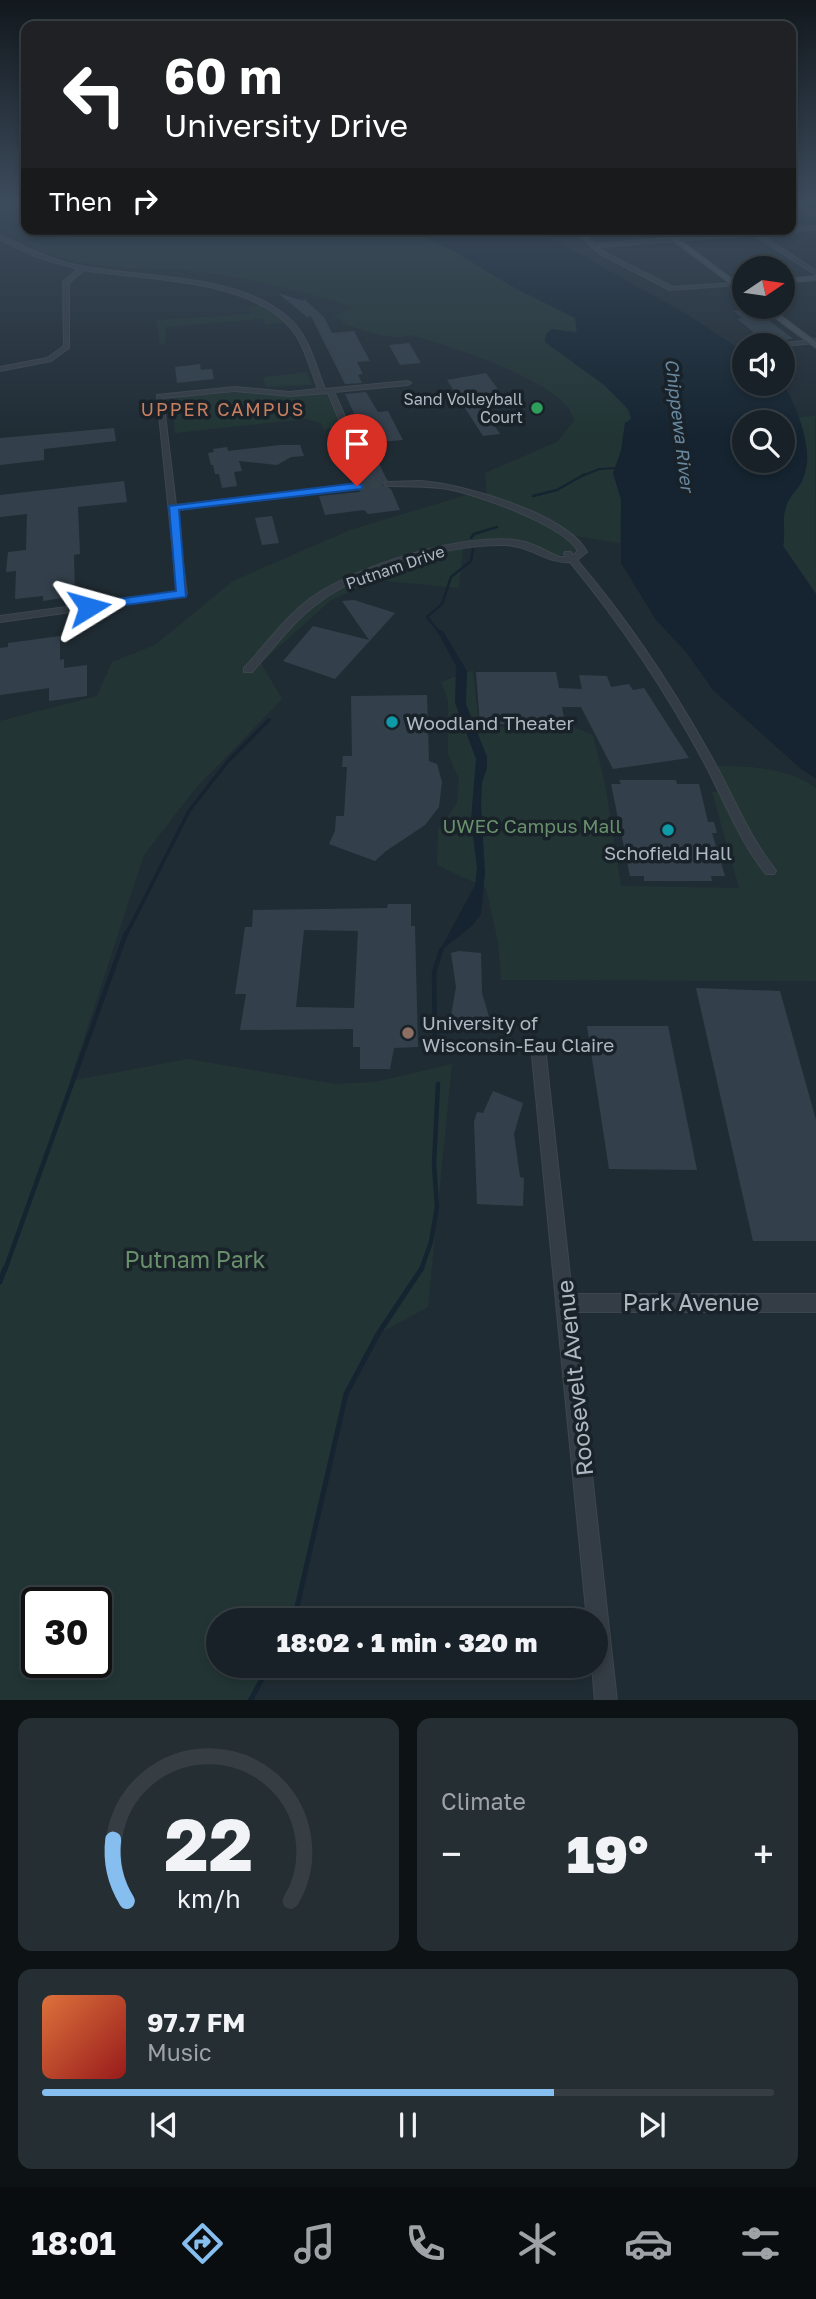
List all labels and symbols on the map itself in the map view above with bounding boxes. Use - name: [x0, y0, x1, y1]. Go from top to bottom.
- north arrow: [732, 256, 794, 318]
- water label: Chippewa River: [661, 357, 699, 496]
- place label: Sand Volleyball Court: [404, 389, 523, 427]
- district label: UPPER CAMPUS: [141, 398, 305, 420]
- marker: Sand Volleyball Court: [529, 400, 545, 416]
- pin: [327, 414, 387, 486]
- street label: Putnam Drive: [343, 541, 447, 593]
- position arrow: [52, 570, 126, 644]
- place label: Woodland Theater: [406, 711, 575, 734]
- marker: Woodland Theater: [384, 714, 400, 730]
- park label: UWEC Campus Mall: [443, 814, 621, 837]
- marker: Schofield Hall: [660, 822, 676, 838]
- place label: Schofield Hall: [604, 841, 732, 864]
- place label: University of Wisconsin-Eau Claire: [422, 1011, 614, 1056]
- marker: University of Wisconsin-Eau Claire: [400, 1025, 416, 1041]
- park label: Putnam Park: [124, 1245, 266, 1273]
- street label: Roosevelt Avenue: [550, 1279, 598, 1477]
- street label: Park Avenue: [623, 1288, 759, 1316]
- speed limit sign: 30: [21, 1587, 112, 1678]

